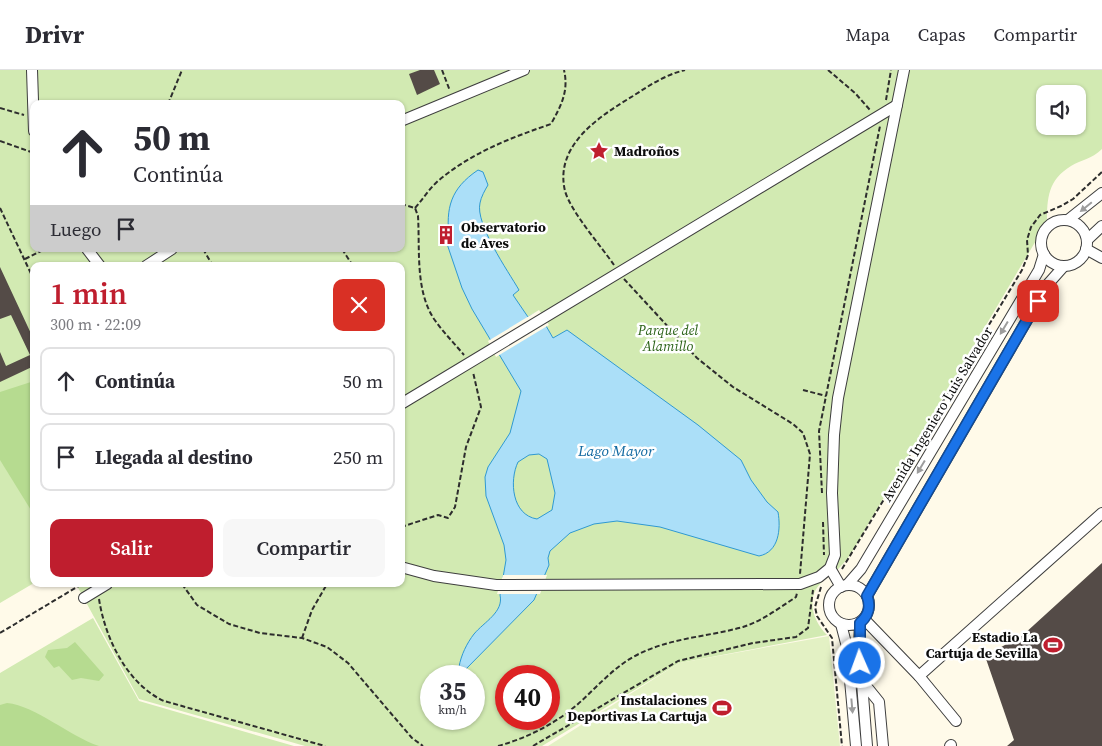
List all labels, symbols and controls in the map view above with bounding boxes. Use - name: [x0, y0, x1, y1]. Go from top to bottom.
- text: Drivr: [25, 18, 84, 51]
- text: Mapa: [845, 22, 890, 47]
- text: Capas: [918, 22, 965, 47]
- text: Compartir: [993, 22, 1077, 47]
- map controls: [1036, 85, 1086, 135]
- button: sound: [1036, 85, 1086, 135]
- text: 50 m: [133, 114, 210, 162]
- icon: ahead: [50, 120, 115, 185]
- place icon: Madroños: [588, 140, 610, 162]
- place label: Madroños: [614, 141, 680, 161]
- text: Continúa: [133, 159, 223, 189]
- one-way arrow: [1079, 202, 1092, 213]
- icon: arrive: [112, 215, 140, 243]
- text: Luego: [50, 216, 102, 242]
- place label: Observatorio de Aves: [461, 217, 546, 253]
- building icon: Observatorio de Aves: [435, 224, 457, 246]
- text: 1 min: [50, 273, 127, 314]
- button: close: [333, 279, 385, 331]
- pin: [1017, 280, 1059, 322]
- icon: arrive: [1024, 287, 1052, 315]
- text: 300 m · 22:09: [50, 313, 141, 335]
- park label: Parque del Alamillo: [637, 320, 698, 356]
- one-way arrow: [1000, 321, 1009, 334]
- street label: Avenida Ingeniero Luis Salvador: [877, 323, 997, 505]
- icon: ahead: [52, 367, 80, 395]
- text: Continúa: [95, 368, 175, 394]
- text: 50 m: [342, 368, 383, 394]
- water label: Lago Mayor: [577, 440, 655, 461]
- icon: arrive: [52, 443, 80, 471]
- text: Llegada al destino: [95, 444, 253, 470]
- text: 250 m: [333, 444, 383, 470]
- one-way arrow: [917, 461, 926, 474]
- button: Salir: [50, 519, 213, 577]
- button: Compartir: [223, 519, 385, 577]
- place label: Estadio La Cartuja de Sevilla: [926, 627, 1039, 663]
- sports icon: Estadio La Cartuja de Sevilla: [1042, 634, 1064, 656]
- position arrow: [833, 636, 885, 688]
- speed limit sign: 40: [495, 665, 560, 730]
- text: 35: [439, 674, 466, 708]
- place label: Instalaciones Deportivas La Cartuja: [567, 690, 708, 726]
- sports icon: Instalaciones Deportivas La Cartuja: [711, 697, 733, 719]
- one-way arrow: [848, 699, 856, 715]
- text: km/h: [438, 702, 467, 718]

